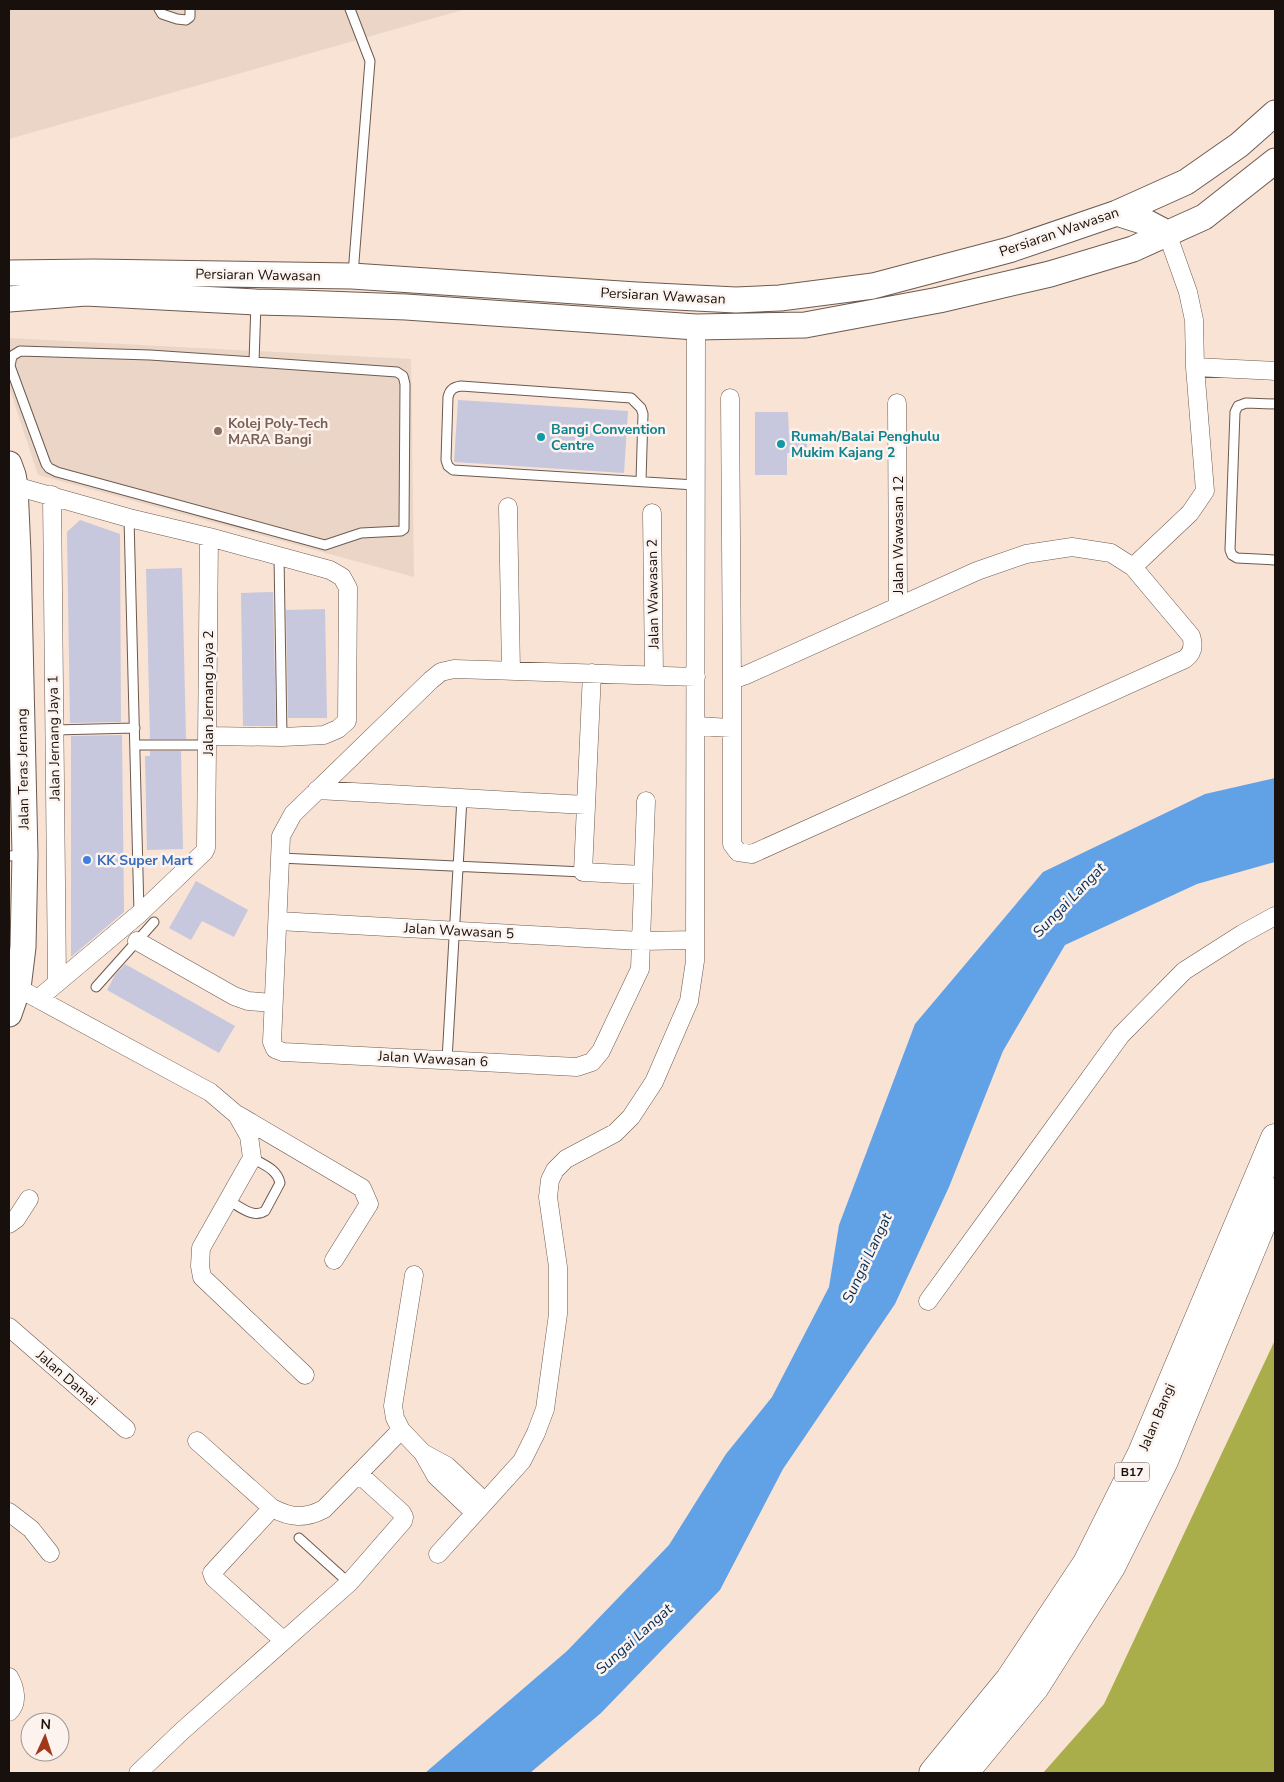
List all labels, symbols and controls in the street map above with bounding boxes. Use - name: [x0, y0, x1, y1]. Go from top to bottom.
- street label: Persiaran Wawasan: [997, 203, 1121, 261]
- street label: Persiaran Wawasan: [195, 264, 321, 286]
- street label: Persiaran Wawasan: [600, 283, 726, 309]
- place label: Kolej Poly-Tech MARA Bangi: [228, 414, 328, 449]
- place label: Bangi Convention Centre: [551, 420, 666, 455]
- marker: Kolej Poly-Tech MARA Bangi: [212, 425, 224, 437]
- place label: Rumah/Balai Penghulu Mukim Kajang 2: [791, 427, 940, 462]
- marker: Bangi Convention Centre: [535, 431, 547, 443]
- marker: Rumah/Balai Penghulu Mukim Kajang 2: [775, 438, 787, 450]
- street label: Jalan Wawasan 12: [889, 476, 908, 595]
- street label: Jalan Wawasan 2: [643, 539, 663, 650]
- street label: Jalan Jernang Jaya 2: [199, 630, 218, 757]
- street label: Jalan Jernang Jaya 1: [43, 675, 65, 802]
- street label: Jalan Teras Jernang: [12, 708, 34, 831]
- place label: KK Super Mart: [97, 851, 193, 870]
- marker: KK Super Mart: [81, 854, 93, 866]
- water label: Sungai Langat: [1028, 858, 1110, 942]
- street label: Jalan Wawasan 5: [402, 919, 515, 943]
- street label: Jalan Wawasan 6: [376, 1047, 489, 1071]
- water label: Sungai Langat: [837, 1209, 897, 1306]
- street label: Jalan Damai: [32, 1345, 102, 1410]
- street label: Jalan Bangi: [1134, 1380, 1180, 1454]
- road number: B17: [1114, 1462, 1150, 1481]
- water label: Sungai Langat: [591, 1599, 677, 1679]
- north arrow: [20, 1712, 70, 1762]
- text: N: [40, 1715, 51, 1734]

